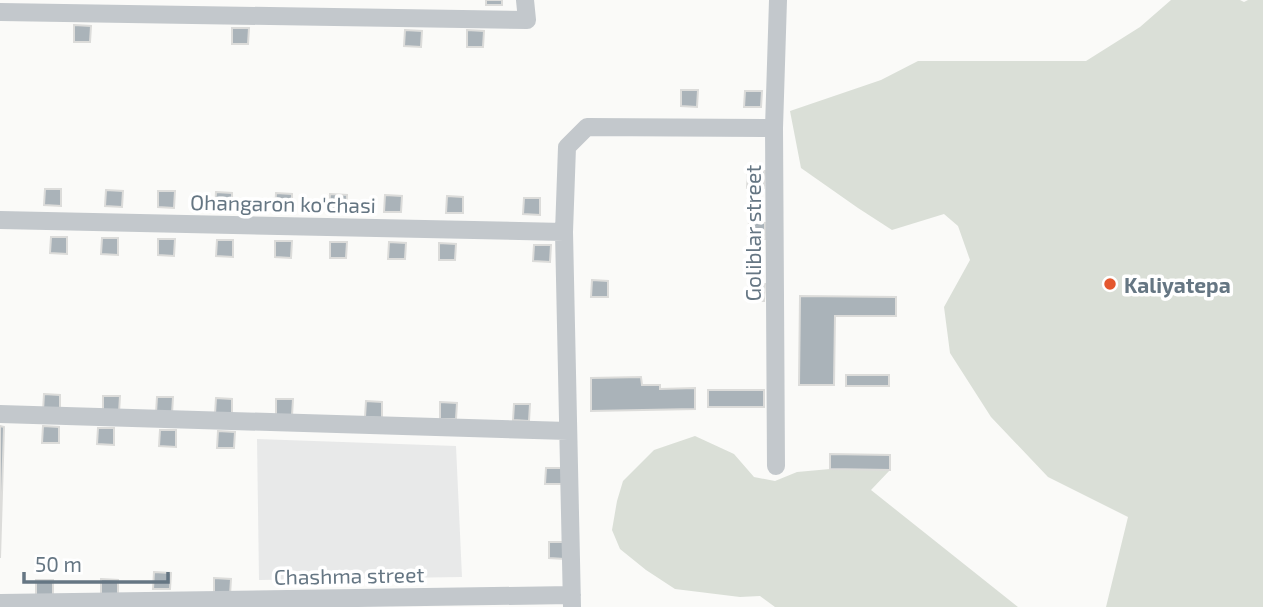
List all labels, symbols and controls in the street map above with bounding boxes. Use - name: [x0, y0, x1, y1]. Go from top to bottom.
- street label: Goliblar street: [740, 165, 765, 301]
- street label: Ohangaron ko'chasi: [190, 189, 376, 217]
- place label: Kaliyatepa: [1124, 272, 1231, 298]
- marker: Kaliyatepa: [1102, 276, 1118, 292]
- scale bar: [24, 540, 168, 584]
- text: 50 m: [35, 551, 82, 576]
- street label: Chashma street: [274, 561, 424, 589]

